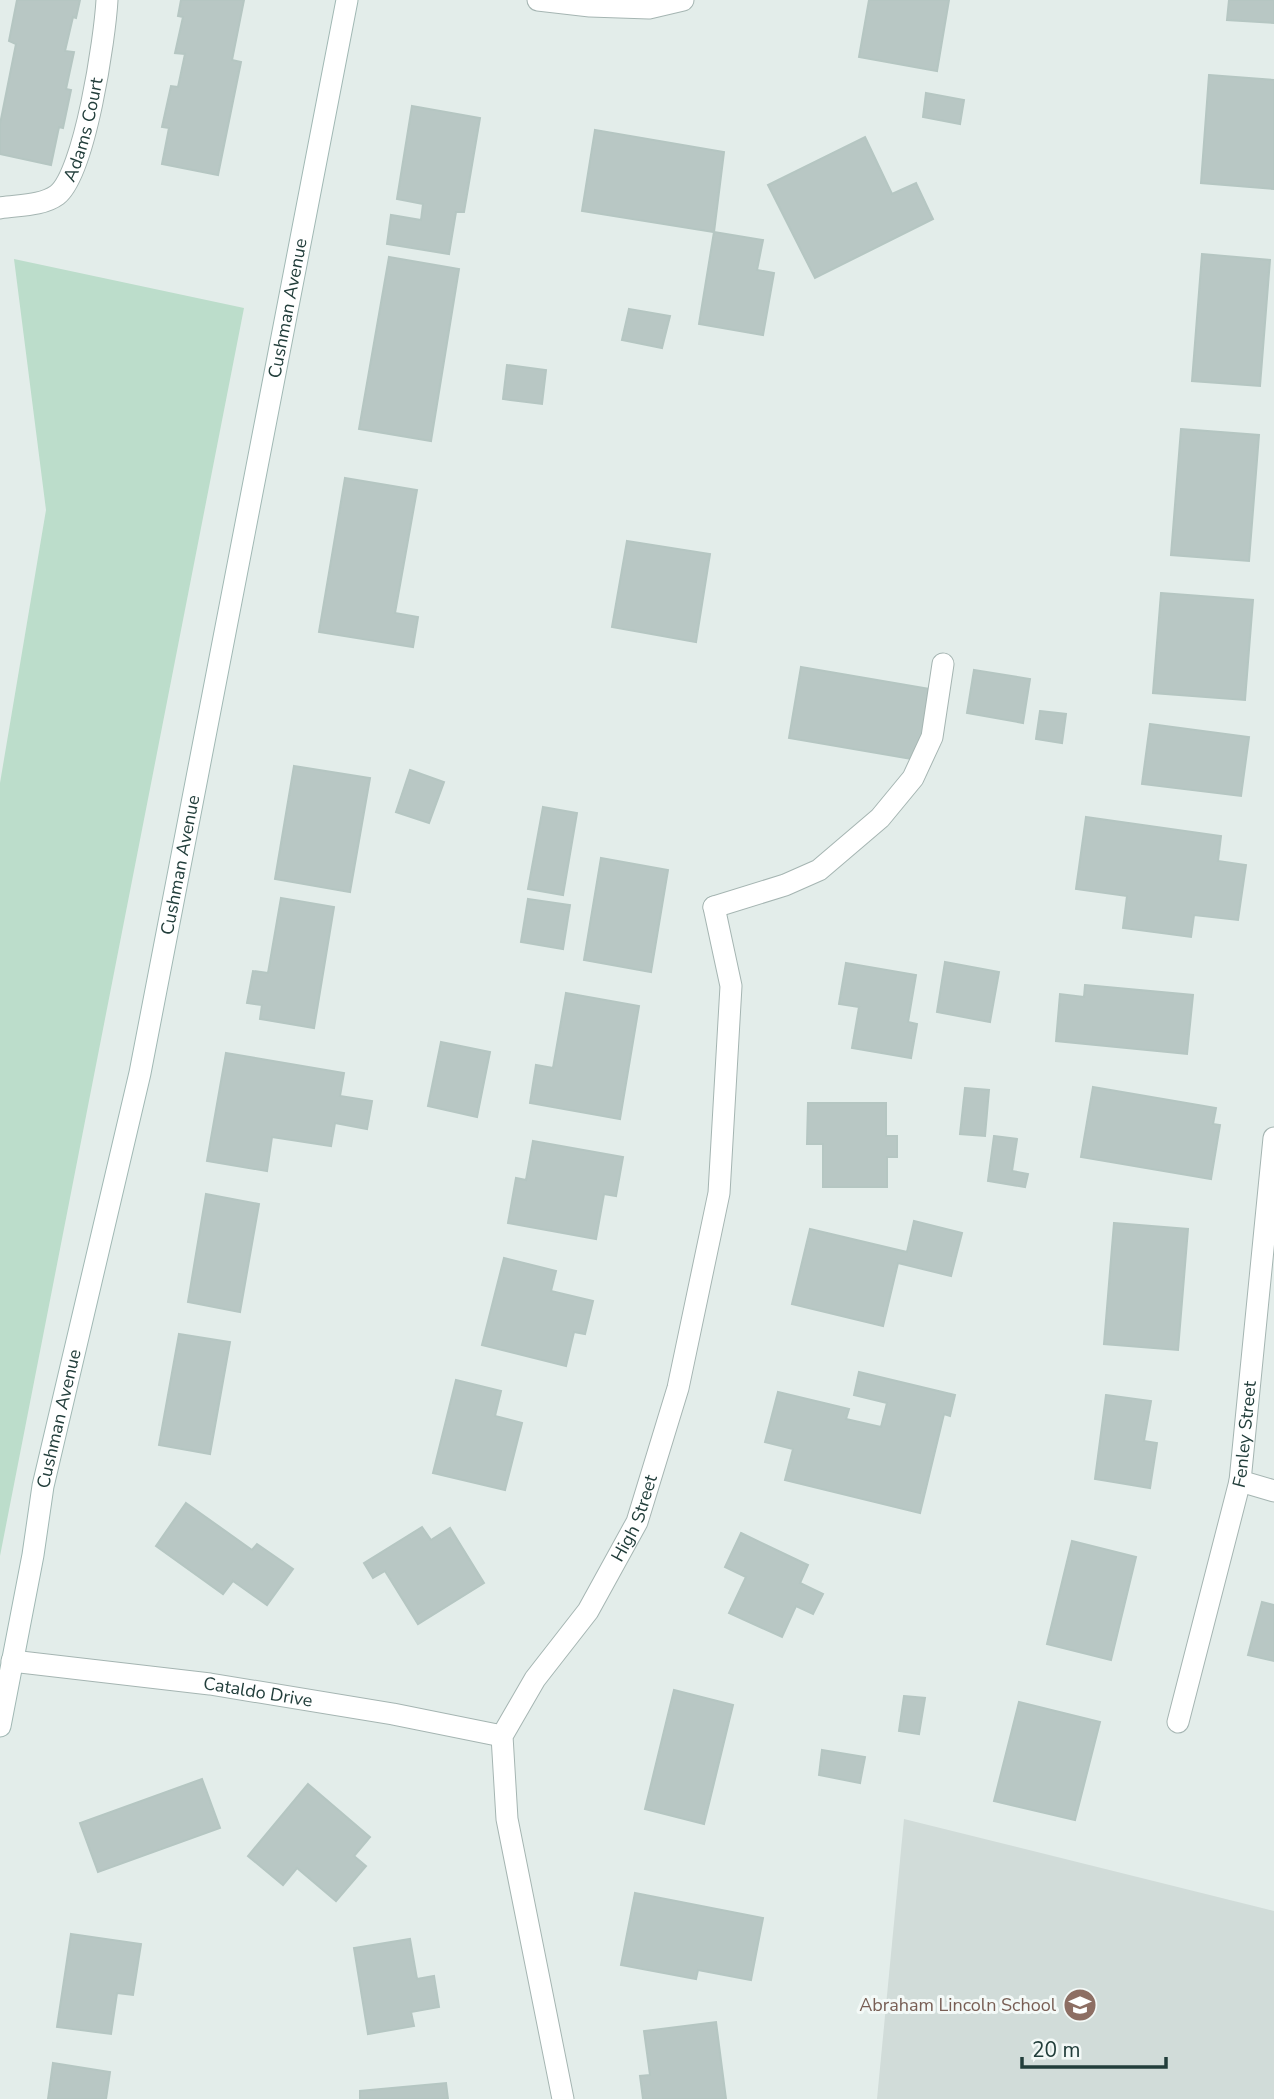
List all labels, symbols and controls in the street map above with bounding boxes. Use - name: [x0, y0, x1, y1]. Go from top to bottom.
- street label: Adams Court: [57, 75, 109, 185]
- street label: Cushman Avenue: [262, 236, 313, 380]
- street label: Cushman Avenue: [155, 793, 205, 937]
- street label: Cushman Avenue: [31, 1347, 87, 1491]
- street label: Fenley Street: [1227, 1379, 1262, 1490]
- street label: High Street: [605, 1471, 663, 1566]
- street label: Cataldo Drive: [202, 1671, 314, 1713]
- school or university icon: Abraham Lincoln School: [1061, 1986, 1099, 2024]
- place label: Abraham Lincoln School: [859, 1993, 1057, 2017]
- scale bar: [1022, 2025, 1166, 2070]
- text: 20 m: [1032, 2036, 1081, 2064]

